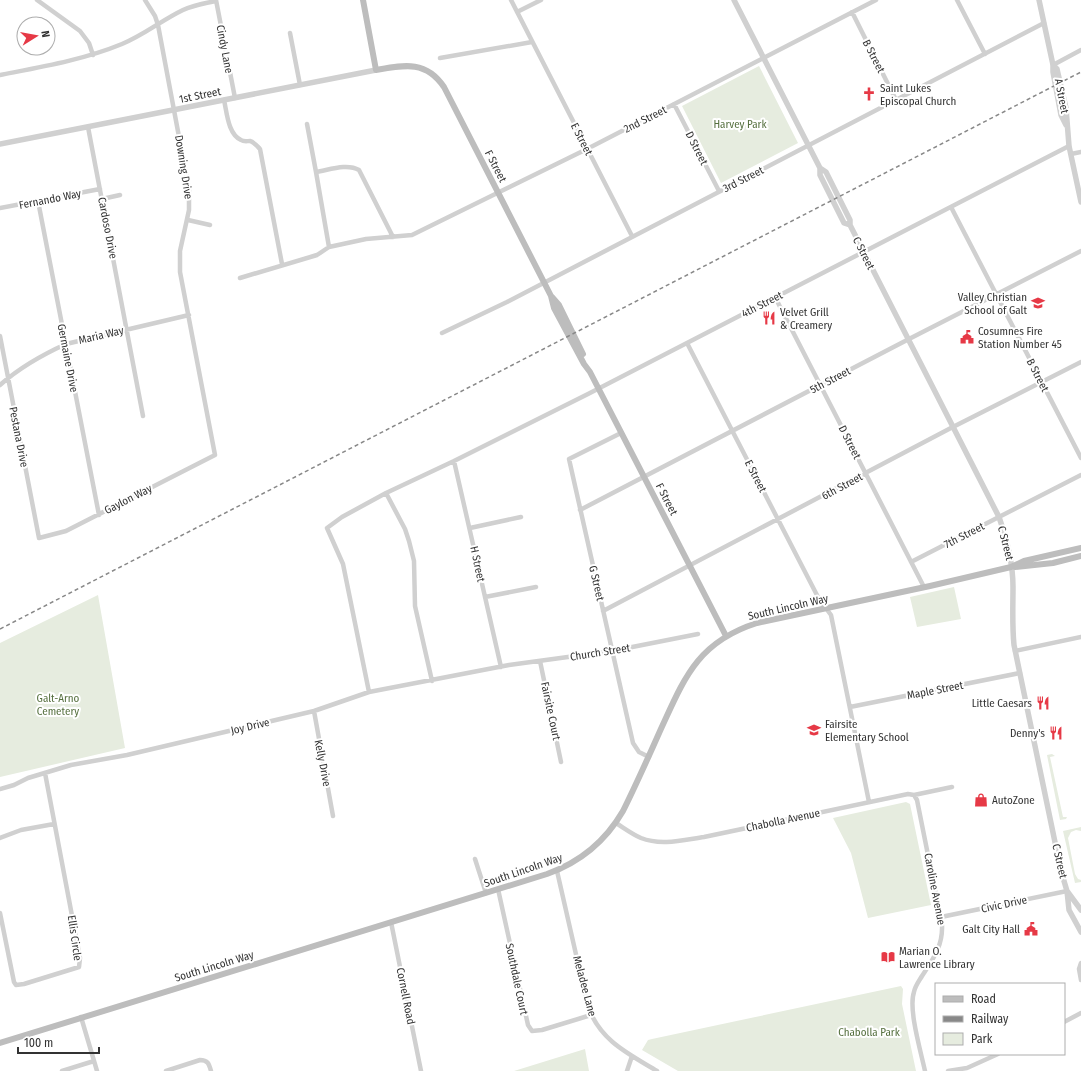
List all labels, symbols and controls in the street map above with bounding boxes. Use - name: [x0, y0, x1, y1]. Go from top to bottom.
- north arrow: [16, 16, 56, 56]
- street label: Cindy Lane: [213, 24, 236, 74]
- text: N: [38, 30, 52, 39]
- street label: B Street: [860, 37, 888, 75]
- street label: A Street: [1052, 77, 1071, 115]
- place label: Saint Lukes Episcopal Church: [880, 82, 956, 108]
- street label: 1st Street: [178, 85, 222, 106]
- church icon: Saint Lukes Episcopal Church: [861, 86, 877, 102]
- street label: 2nd Street: [622, 103, 669, 136]
- park label: Harvey Park: [713, 118, 767, 131]
- street label: E Street: [568, 121, 595, 158]
- street label: D Street: [683, 129, 711, 168]
- street label: Downing Drive: [172, 134, 195, 200]
- street label: F Street: [482, 148, 509, 185]
- street label: 3rd Street: [721, 163, 766, 195]
- street label: Fernando Way: [18, 187, 82, 212]
- street label: Cardoso Drive: [95, 196, 120, 260]
- street label: C Street: [850, 235, 878, 272]
- street label: 4th Street: [740, 288, 785, 320]
- place label: Valley Christian School of Galt: [958, 291, 1027, 317]
- school or university icon: Valley Christian School of Galt: [1030, 295, 1046, 311]
- place label: Velvet Grill & Creamery: [780, 306, 832, 332]
- restaurant icon: Velvet Grill & Creamery: [761, 310, 777, 326]
- street label: Germaine Drive: [55, 323, 81, 393]
- street label: Maria Way: [77, 324, 125, 347]
- place label: Cosumnes Fire Station Number 45: [978, 325, 1062, 351]
- public building icon: Cosumnes Fire Station Number 45: [959, 329, 975, 345]
- street label: B Street: [1024, 356, 1052, 394]
- street label: 5th Street: [808, 364, 853, 397]
- street label: Pestana Drive: [6, 406, 31, 469]
- street label: D Street: [836, 423, 864, 462]
- street label: E Street: [742, 458, 769, 495]
- street label: 6th Street: [820, 470, 865, 503]
- street label: F Street: [653, 481, 680, 518]
- street label: Gaylon Way: [102, 482, 154, 517]
- street label: 7th Street: [942, 520, 987, 551]
- street label: C Street: [995, 524, 1016, 562]
- street label: H Street: [467, 545, 488, 584]
- street label: G Street: [586, 564, 607, 602]
- street label: South Lincoln Way: [747, 592, 830, 623]
- street label: Church Street: [569, 641, 631, 664]
- street label: Maple Street: [906, 679, 965, 702]
- street label: Fairsite Court: [538, 681, 563, 742]
- park label: Galt-Arno Cemetery: [37, 692, 80, 718]
- restaurant icon: Little Caesars: [1035, 695, 1051, 711]
- place label: Little Caesars: [972, 697, 1032, 710]
- street label: Joy Drive: [229, 716, 271, 737]
- place label: Fairsite Elementary School: [825, 718, 909, 744]
- school or university icon: Fairsite Elementary School: [806, 722, 822, 738]
- restaurant icon: Denny's: [1048, 725, 1064, 741]
- place label: Denny's: [1010, 727, 1045, 740]
- street label: Kelly Drive: [312, 739, 333, 788]
- shop icon: AutoZone: [973, 792, 989, 808]
- place label: AutoZone: [992, 794, 1035, 807]
- street label: Chabolla Avenue: [745, 806, 821, 835]
- street label: C Street: [1049, 842, 1070, 880]
- street label: South Lincoln Way: [482, 851, 564, 890]
- street label: Caroline Avenue: [921, 852, 948, 926]
- street label: Civic Drive: [980, 893, 1028, 916]
- street label: Ellis Circle: [65, 914, 84, 962]
- public building icon: Galt City Hall: [1023, 921, 1039, 937]
- place label: Galt City Hall: [962, 923, 1020, 936]
- street label: Southdale Court: [503, 942, 531, 1016]
- place label: Marian O. Lawrence Library: [899, 945, 975, 971]
- street label: South Lincoln Way: [173, 948, 255, 985]
- library icon: Marian O. Lawrence Library: [880, 949, 896, 965]
- street label: Meladee Lane: [570, 954, 599, 1018]
- street label: Cornell Road: [394, 967, 417, 1026]
- legend: [935, 983, 1065, 1055]
- text: Road: [971, 992, 996, 1006]
- text: Railway: [971, 1012, 1009, 1026]
- park label: Chabolla Park: [838, 1026, 901, 1039]
- scale bar: [18, 1029, 99, 1055]
- text: Park: [971, 1032, 993, 1046]
- text: 100 m: [24, 1036, 53, 1050]

